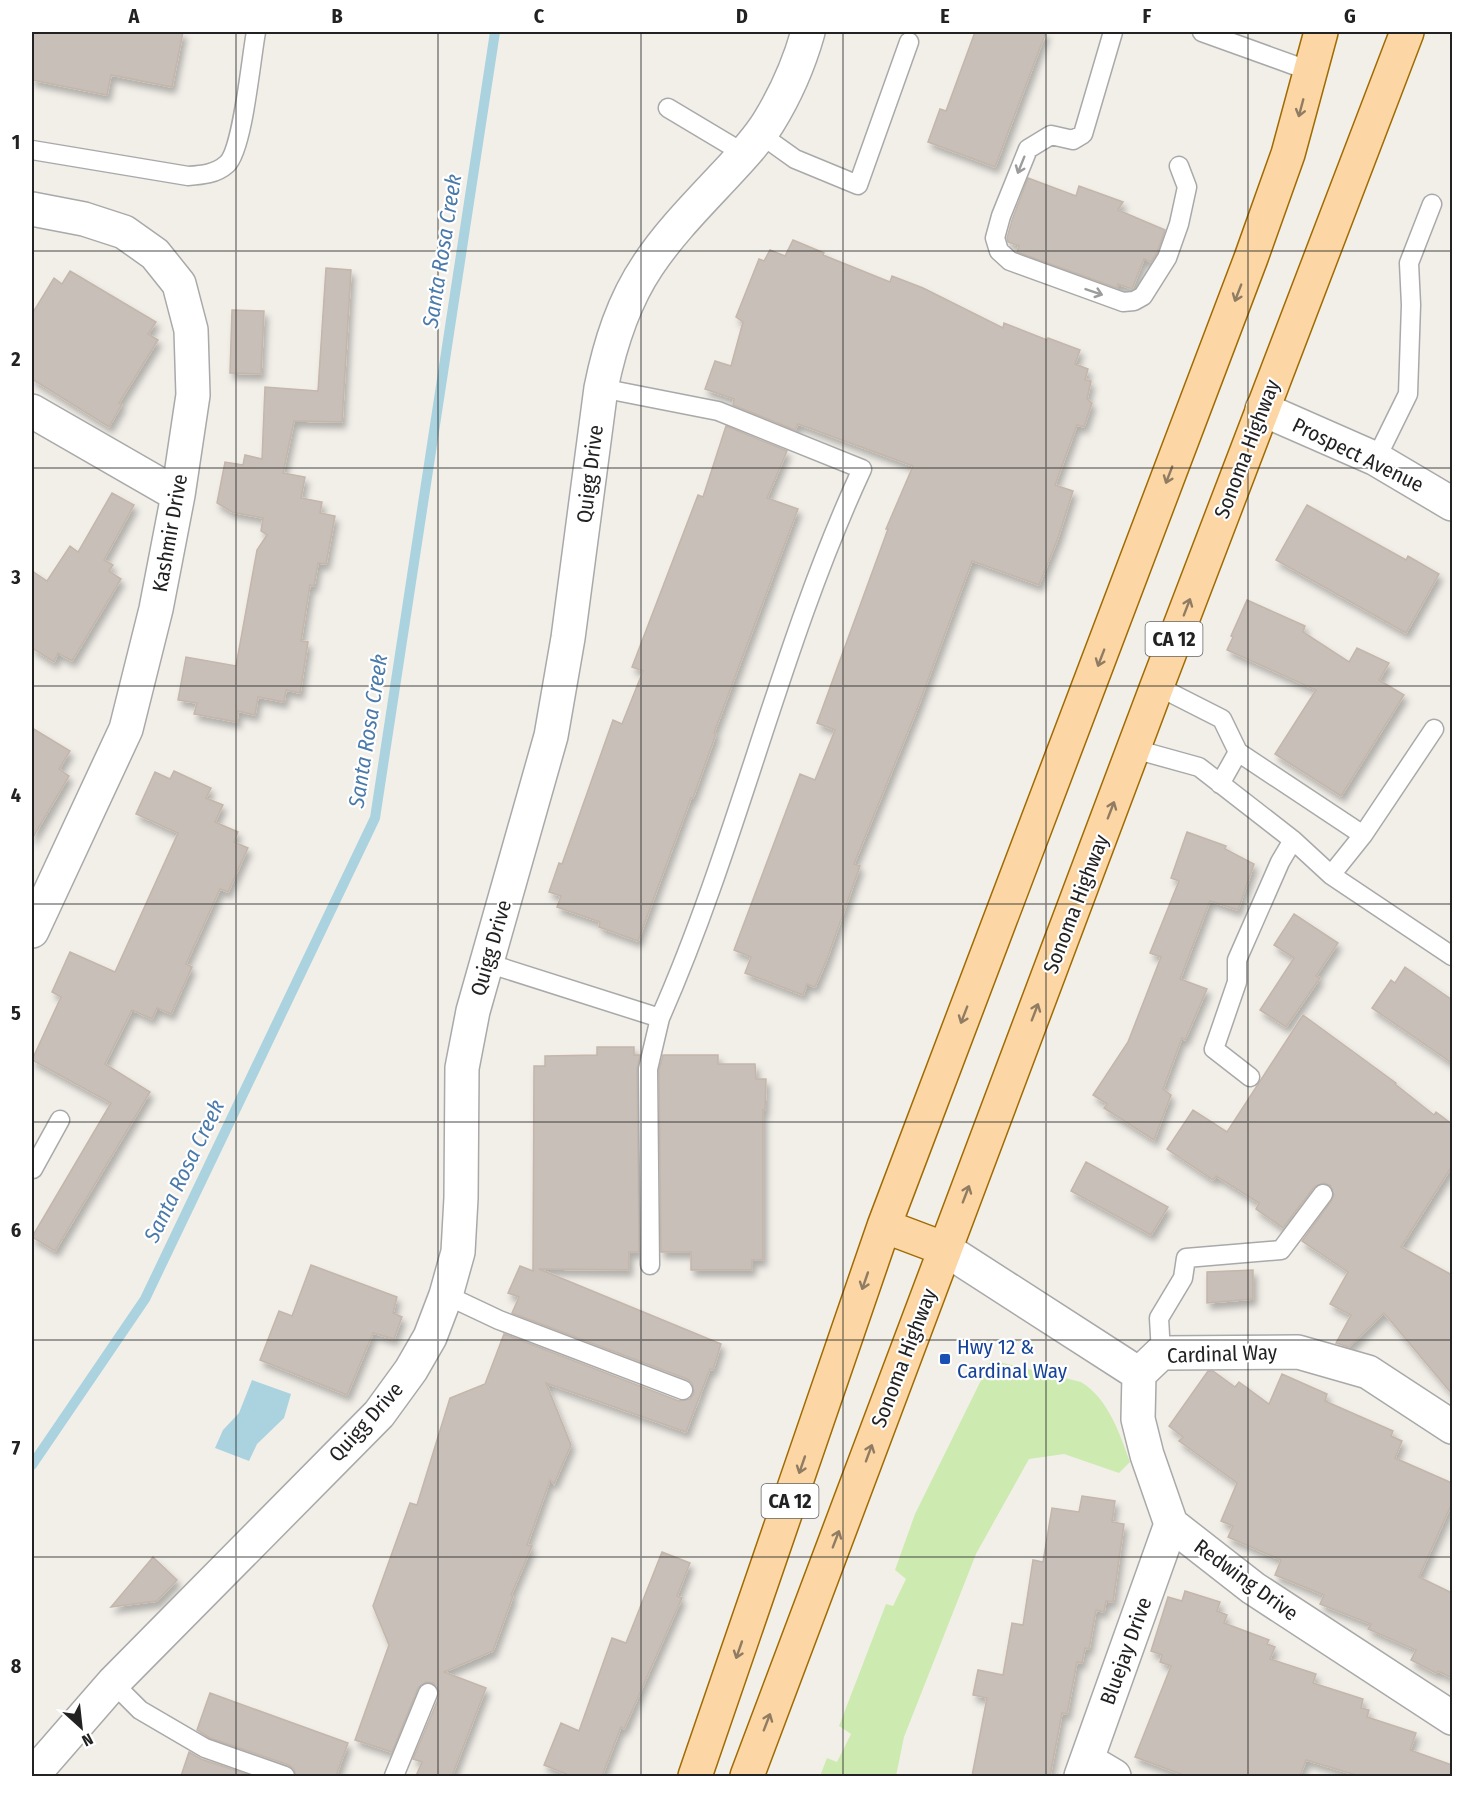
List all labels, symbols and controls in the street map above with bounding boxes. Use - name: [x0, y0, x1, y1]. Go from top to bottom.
- text: A: [128, 4, 141, 28]
- text: B: [331, 4, 343, 28]
- text: C: [534, 4, 545, 28]
- text: D: [736, 4, 748, 28]
- text: E: [940, 4, 950, 28]
- text: F: [1143, 4, 1152, 28]
- text: G: [1344, 4, 1356, 28]
- one-way arrow: [1295, 98, 1306, 117]
- text: 1: [12, 130, 20, 154]
- one-way arrow: [1015, 156, 1026, 174]
- water label: Santa Rosa Creek: [416, 172, 467, 331]
- one-way arrow: [1232, 283, 1243, 302]
- one-way arrow: [1084, 287, 1102, 298]
- text: 2: [10, 347, 21, 371]
- street label: Sonoma Highway: [1209, 375, 1286, 522]
- street label: Prospect Avenue: [1288, 412, 1428, 498]
- street label: Quigg Drive: [571, 423, 609, 525]
- one-way arrow: [1163, 466, 1174, 484]
- street label: Kashmir Drive: [147, 472, 193, 594]
- text: 3: [10, 565, 21, 589]
- one-way arrow: [1182, 598, 1193, 617]
- road number: CA 12: [1146, 622, 1202, 656]
- one-way arrow: [1094, 648, 1105, 667]
- water label: Santa Rosa Creek: [342, 652, 393, 811]
- text: 4: [11, 783, 21, 807]
- one-way arrow: [1107, 801, 1118, 819]
- street label: Sonoma Highway: [1038, 830, 1115, 977]
- street label: Quigg Drive: [465, 897, 517, 999]
- text: 5: [11, 1001, 21, 1025]
- one-way arrow: [1030, 1003, 1041, 1021]
- one-way arrow: [958, 1005, 969, 1024]
- water label: Santa Rosa Creek: [137, 1095, 230, 1248]
- one-way arrow: [961, 1185, 972, 1204]
- text: 6: [11, 1218, 21, 1242]
- one-way arrow: [859, 1271, 870, 1290]
- street label: Sonoma Highway: [866, 1284, 943, 1431]
- place label: Hwy 12 & Cardinal Way: [957, 1334, 1068, 1384]
- street label: Cardinal Way: [1167, 1339, 1278, 1369]
- marker: Hwy 12 & Cardinal Way: [938, 1352, 952, 1366]
- street label: Quigg Drive: [323, 1377, 409, 1467]
- text: 7: [12, 1436, 21, 1460]
- one-way arrow: [864, 1444, 875, 1463]
- one-way arrow: [795, 1455, 806, 1474]
- road number: CA 12: [762, 1484, 818, 1518]
- one-way arrow: [831, 1530, 842, 1549]
- street label: Redwing Drive: [1189, 1534, 1303, 1626]
- street label: Bluejay Drive: [1095, 1594, 1157, 1708]
- one-way arrow: [732, 1640, 743, 1659]
- text: 8: [11, 1654, 22, 1678]
- north arrow: [51, 1697, 111, 1757]
- one-way arrow: [763, 1713, 774, 1732]
- text: N: [79, 1729, 96, 1751]

